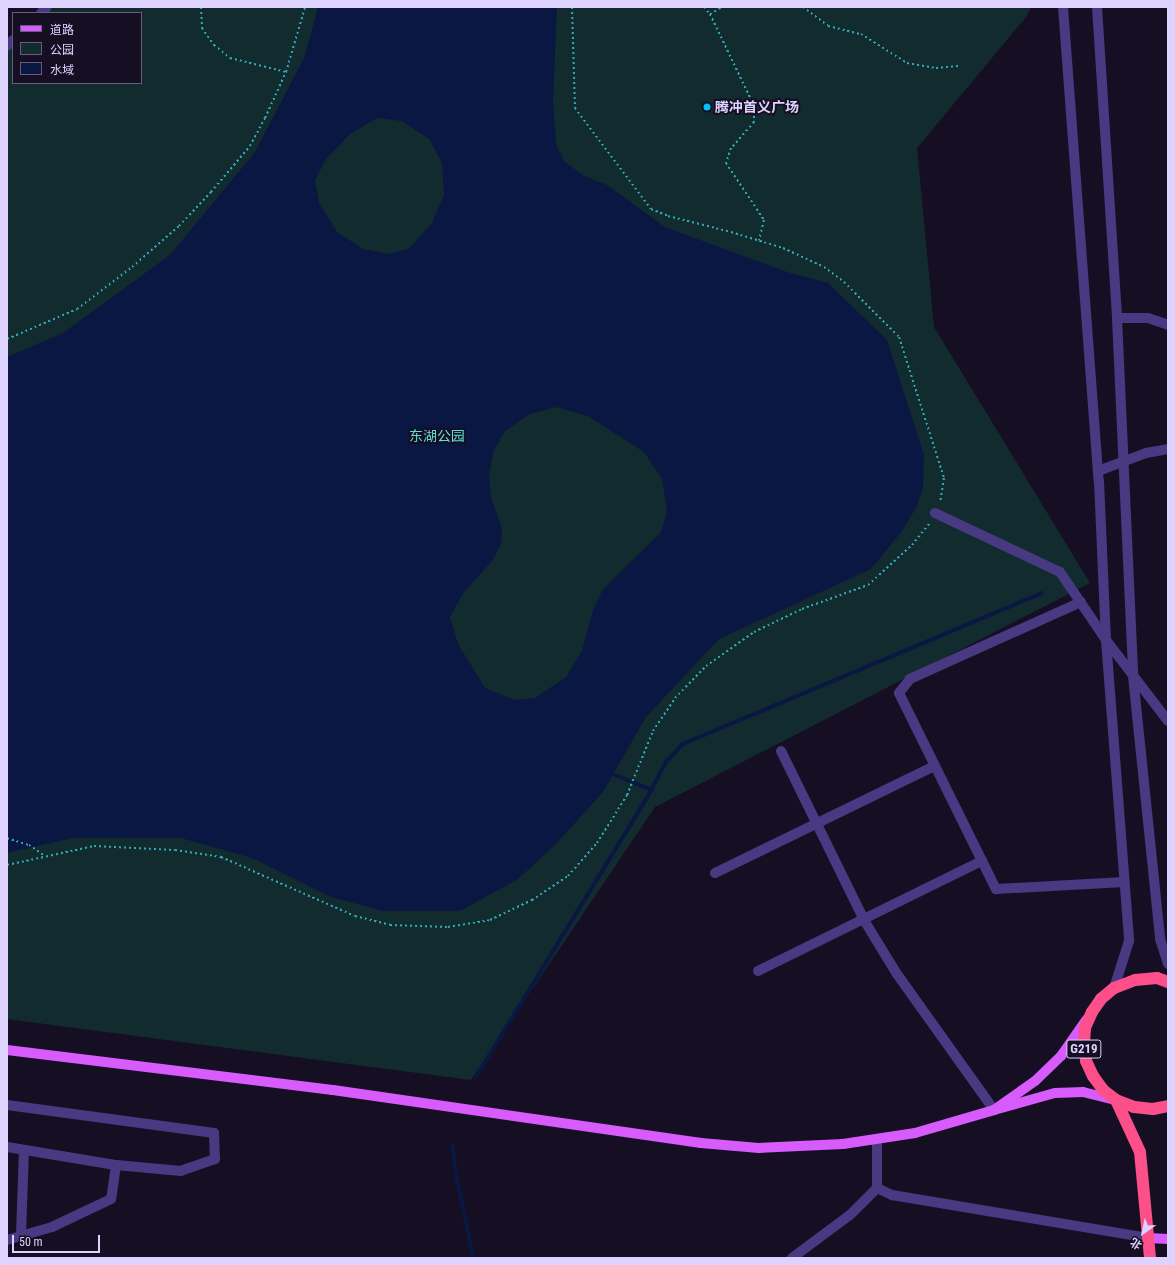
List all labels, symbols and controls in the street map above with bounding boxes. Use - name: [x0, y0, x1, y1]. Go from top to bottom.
- legend: [12, 12, 142, 84]
- text: 道路: [50, 23, 74, 37]
- text: 公园: [50, 43, 74, 57]
- text: 水域: [50, 63, 74, 77]
- place label: 腾冲首义广场: [715, 99, 799, 115]
- marker: 腾冲首义广场: [702, 102, 712, 112]
- park label: 东湖公园: [409, 428, 465, 444]
- road number: G219: [1066, 1038, 1102, 1060]
- north arrow: [1123, 1213, 1163, 1253]
- scale bar: [14, 1227, 102, 1253]
- text: 50 m: [19, 1235, 43, 1249]
- text: 北: [1128, 1235, 1144, 1252]

